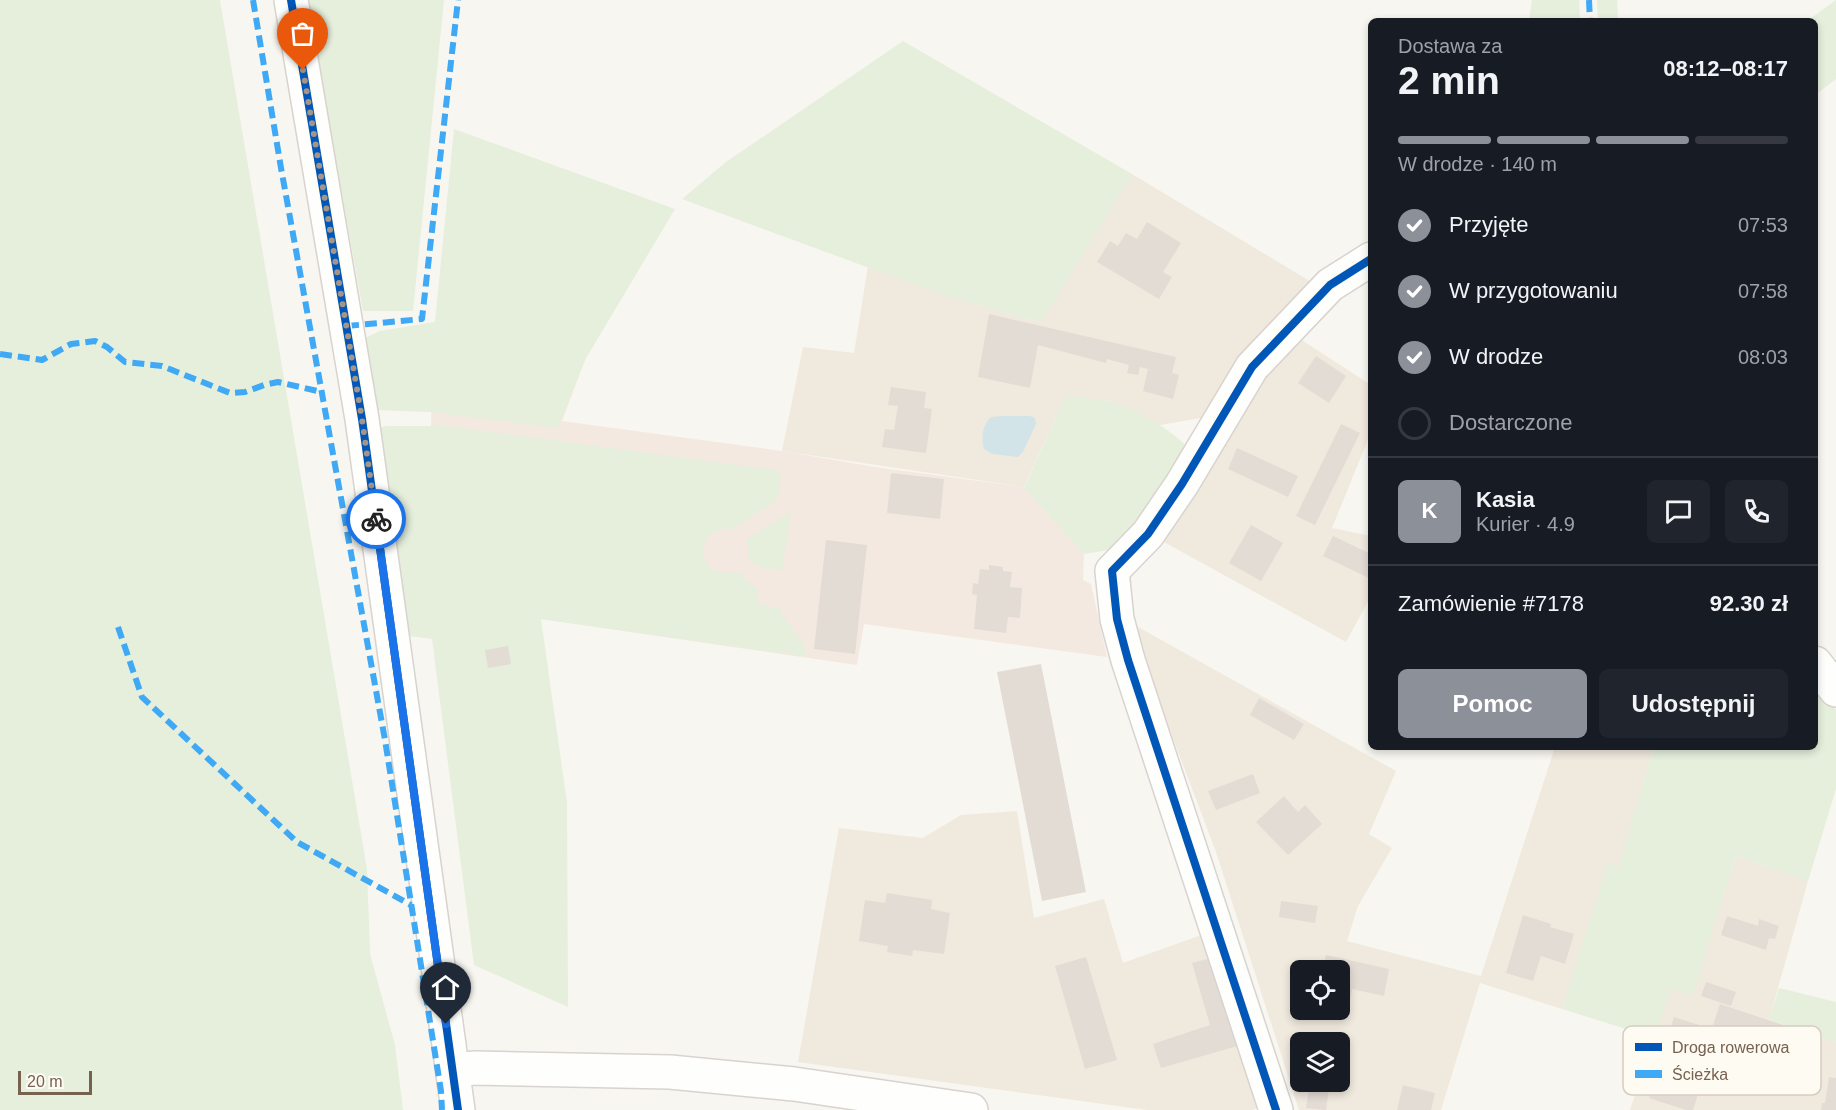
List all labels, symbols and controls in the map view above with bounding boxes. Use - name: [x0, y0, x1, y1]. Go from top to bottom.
- pin: [277, 8, 328, 70]
- icon: bag: [286, 17, 319, 50]
- text: Dostawa za: [1398, 35, 1503, 57]
- text: 08:12–08:17: [1663, 56, 1788, 81]
- text: 2 min: [1398, 59, 1500, 102]
- text: W drodze · 140 m: [1398, 153, 1557, 175]
- icon: check: [1398, 209, 1431, 242]
- text: Przyjęte: [1449, 212, 1528, 237]
- text: 07:53: [1738, 214, 1788, 236]
- icon: check: [1398, 275, 1431, 308]
- text: W przygotowaniu: [1449, 278, 1618, 303]
- text: 07:58: [1738, 280, 1788, 302]
- icon: check: [1398, 341, 1431, 374]
- text: W drodze: [1449, 344, 1543, 369]
- text: 08:03: [1738, 346, 1788, 368]
- text: Dostarczone: [1449, 410, 1573, 435]
- button: chat: [1647, 480, 1710, 543]
- button: phone: [1725, 480, 1788, 543]
- text: Kasia: [1476, 487, 1535, 512]
- courier: [346, 489, 406, 549]
- text: K: [1422, 498, 1437, 523]
- icon: bike: [360, 503, 393, 536]
- text: Kurier · 4.9: [1476, 513, 1575, 535]
- text: Zamówienie #7178: [1398, 591, 1584, 616]
- text: 92.30 zł: [1710, 591, 1788, 616]
- button: Pomoc: [1398, 669, 1587, 738]
- button: Udostępnij: [1599, 669, 1788, 738]
- map controls: [1290, 960, 1350, 1092]
- button: locate: [1290, 960, 1350, 1020]
- pin: [420, 962, 471, 1024]
- icon: home: [429, 971, 462, 1004]
- legend: [1623, 1026, 1821, 1095]
- button: layers: [1290, 1032, 1350, 1092]
- text: Droga rowerowa: [1672, 1039, 1789, 1056]
- text: Ścieżka: [1672, 1065, 1728, 1083]
- scale bar: [18, 1068, 92, 1096]
- text: 20 m: [27, 1073, 63, 1090]

